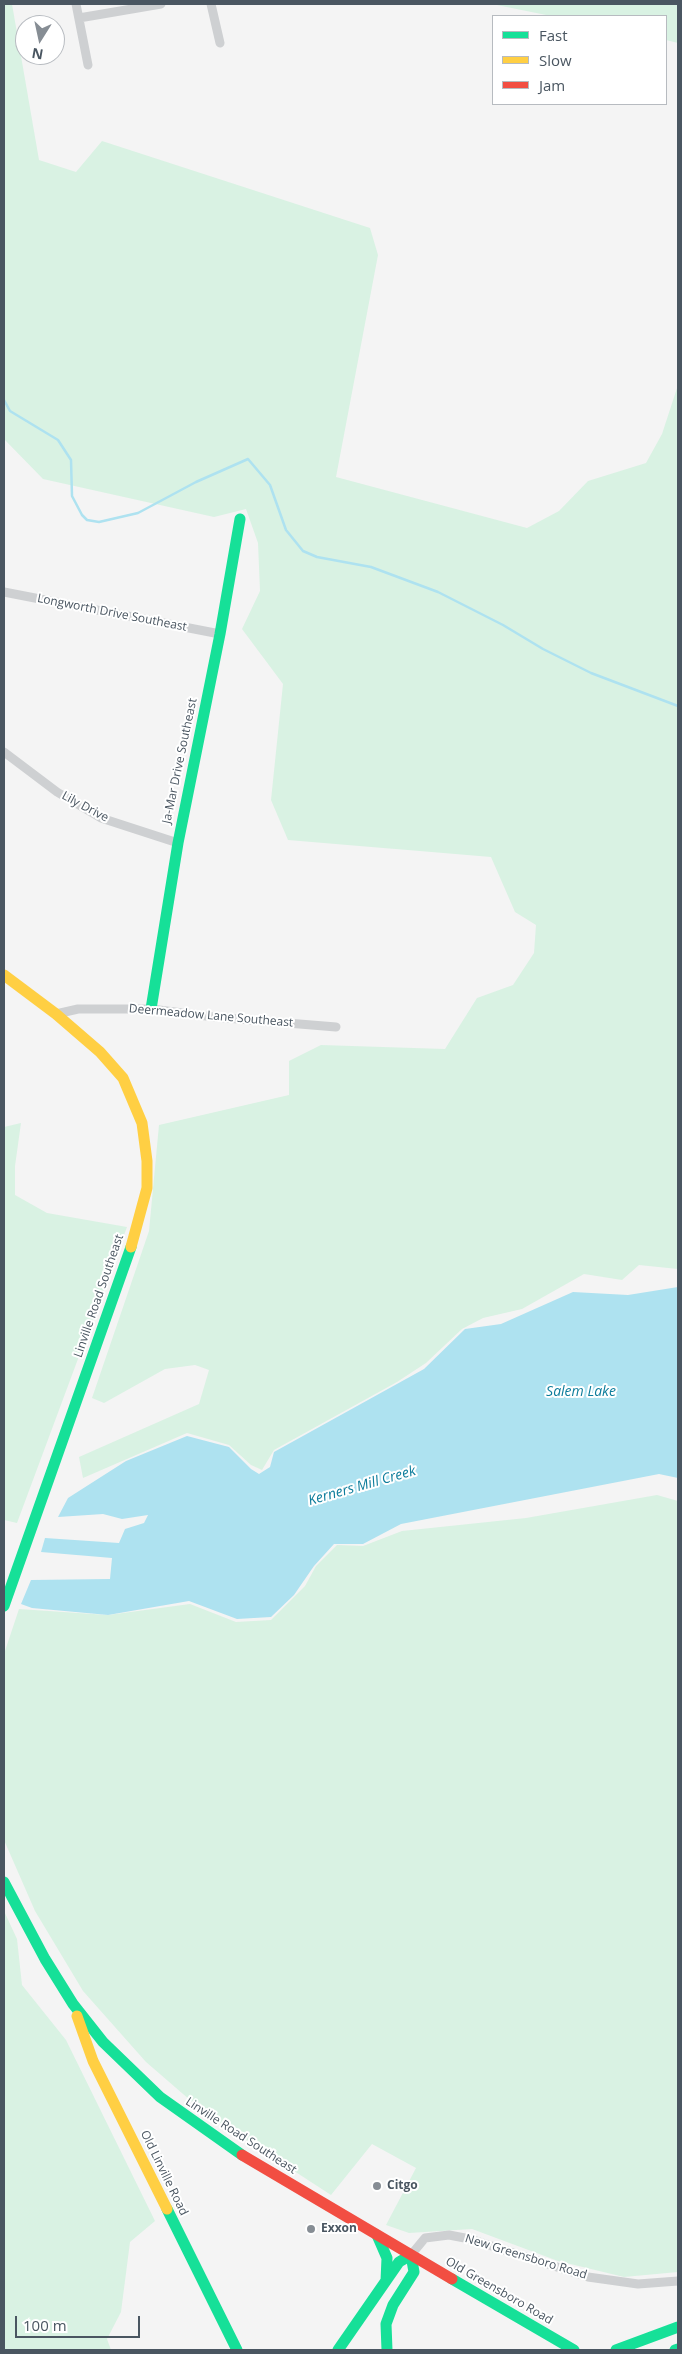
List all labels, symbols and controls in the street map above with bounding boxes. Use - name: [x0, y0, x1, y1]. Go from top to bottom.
- north arrow: [15, 15, 65, 65]
- legend: [492, 15, 667, 105]
- text: Fast: [539, 25, 568, 45]
- text: N: [30, 44, 45, 65]
- text: Slow: [539, 50, 572, 70]
- text: Jam: [539, 75, 565, 95]
- street label: Longworth Drive Southeast: [36, 591, 188, 635]
- street label: Ja-Mar Drive Southeast: [160, 697, 200, 825]
- street label: Lily Drive: [59, 789, 111, 825]
- street label: Deermeadow Lane Southeast: [128, 1002, 294, 1030]
- street label: Linville Road Southeast: [71, 1232, 127, 1360]
- water label: Salem Lake: [546, 1384, 616, 1400]
- water label: Kerners Mill Creek: [306, 1463, 418, 1509]
- street label: Linville Road Southeast: [183, 2095, 299, 2177]
- street label: Old Linville Road: [137, 2128, 191, 2218]
- place label: Citgo: [387, 2179, 418, 2193]
- marker: Citgo: [371, 2180, 383, 2192]
- place label: Exxon: [321, 2222, 357, 2236]
- marker: Exxon: [305, 2223, 317, 2235]
- street label: New Greensboro Road: [463, 2232, 589, 2282]
- street label: Old Greensboro Road: [443, 2254, 555, 2328]
- scale bar: [18, 2306, 142, 2338]
- text: 100 m: [23, 2315, 67, 2335]

